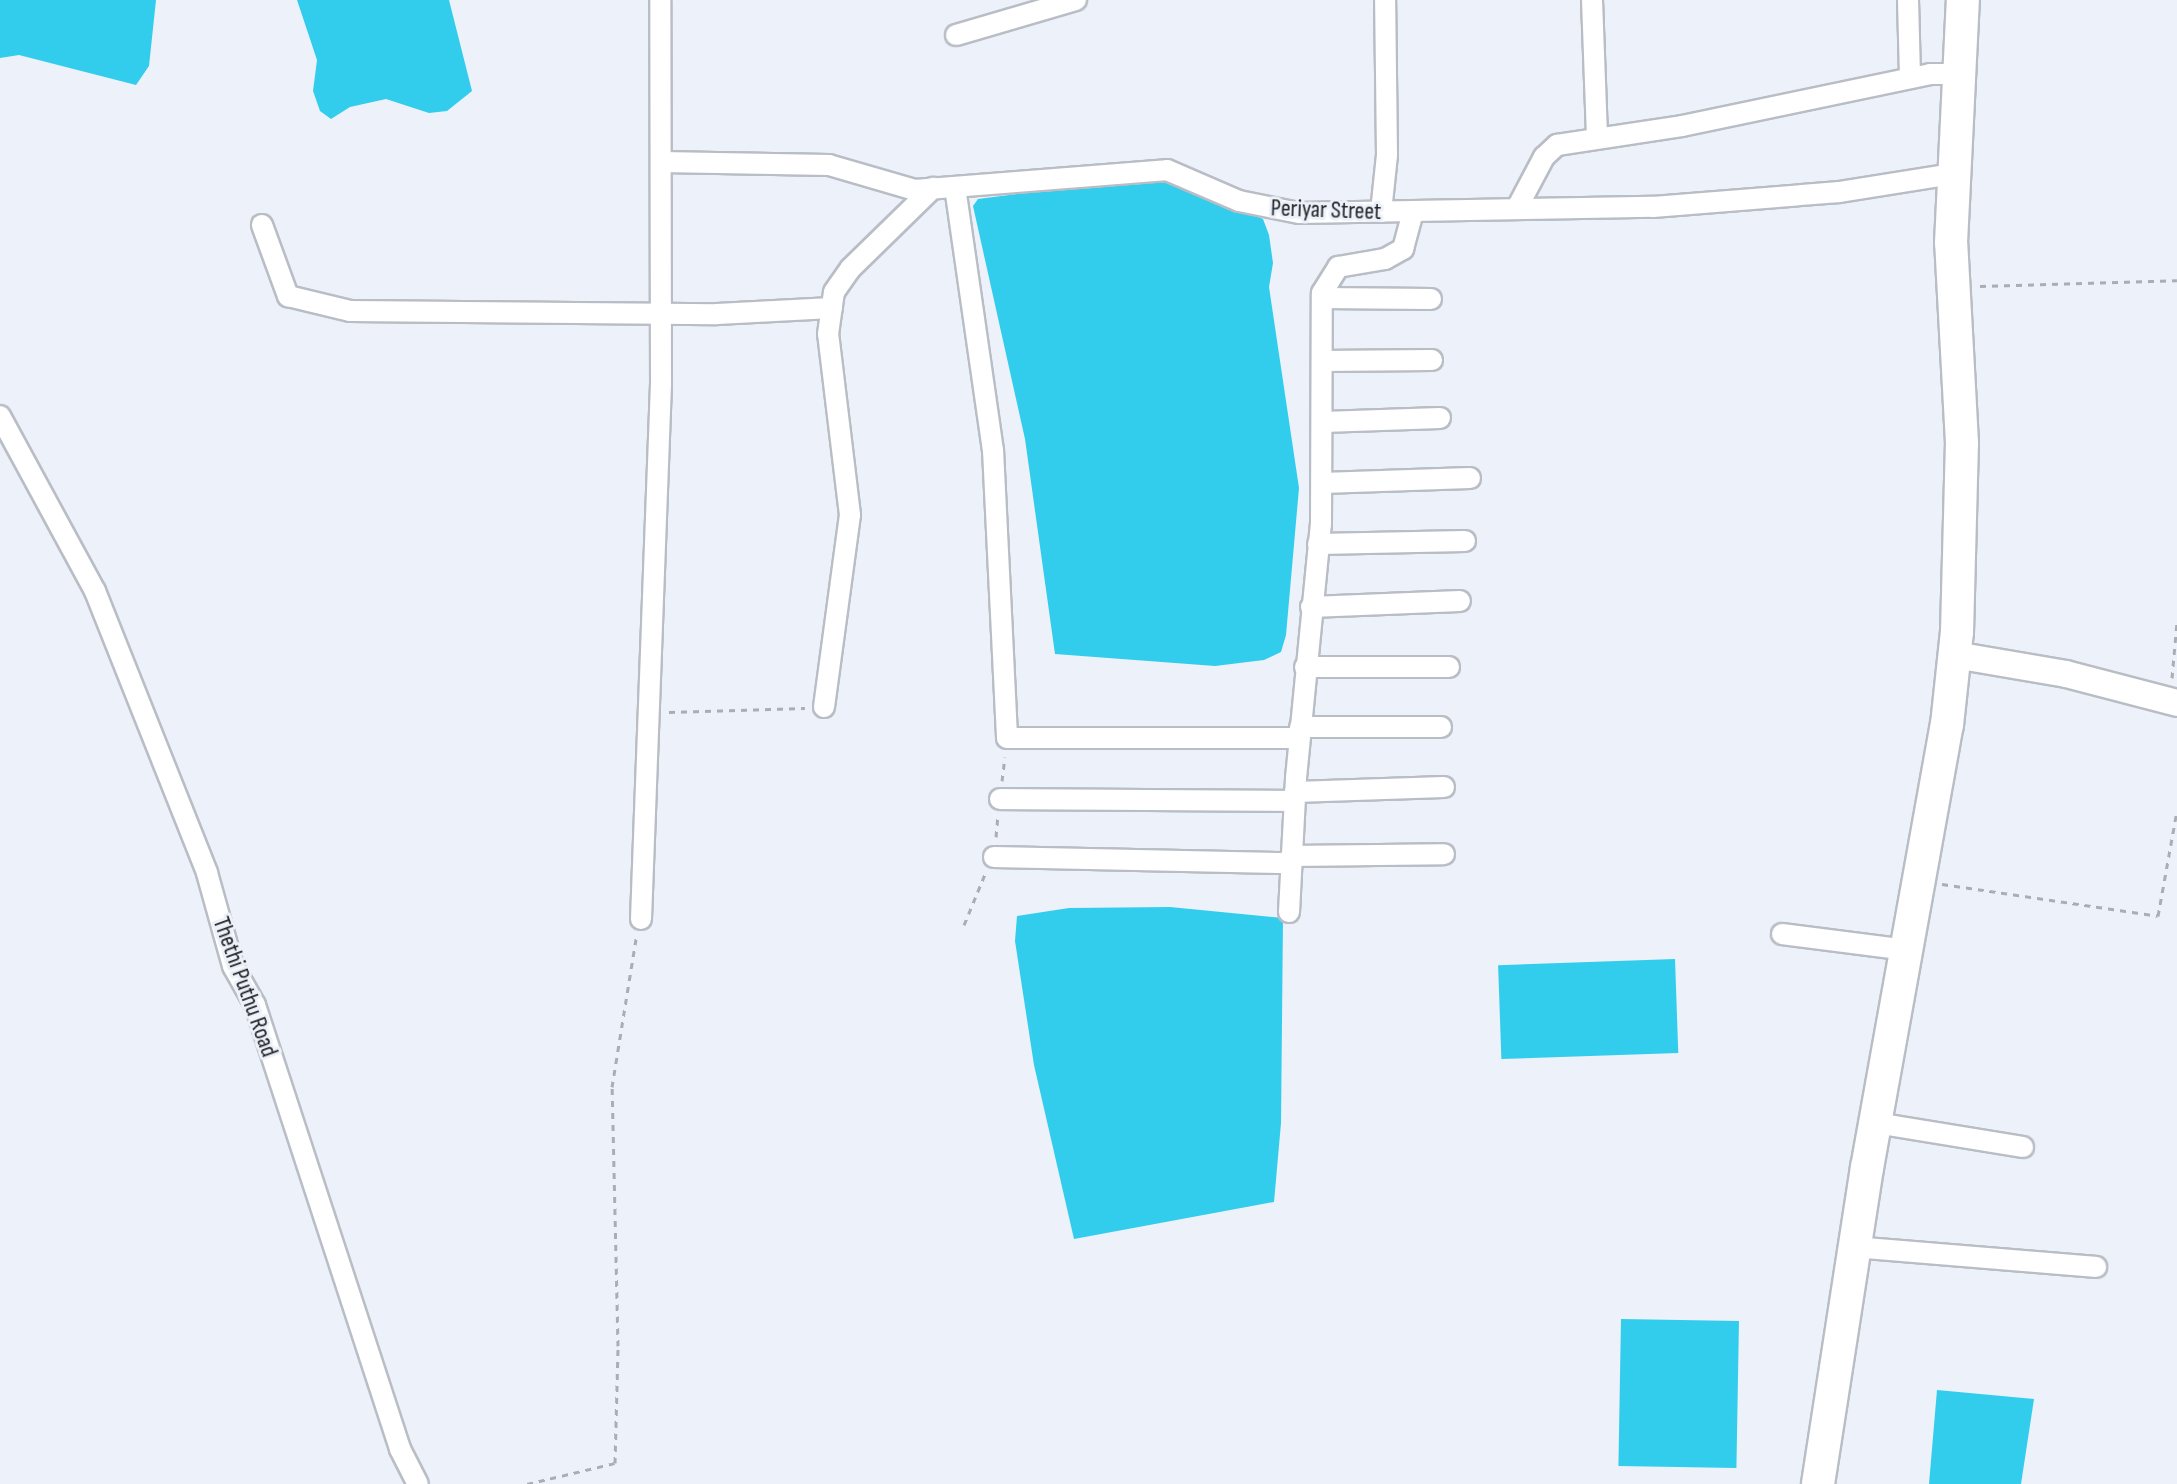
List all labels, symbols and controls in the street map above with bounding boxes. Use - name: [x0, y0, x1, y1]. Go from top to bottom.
- street label: Periyar Street: [1270, 194, 1382, 226]
- street label: Thethi Puthu Road: [206, 913, 284, 1061]

